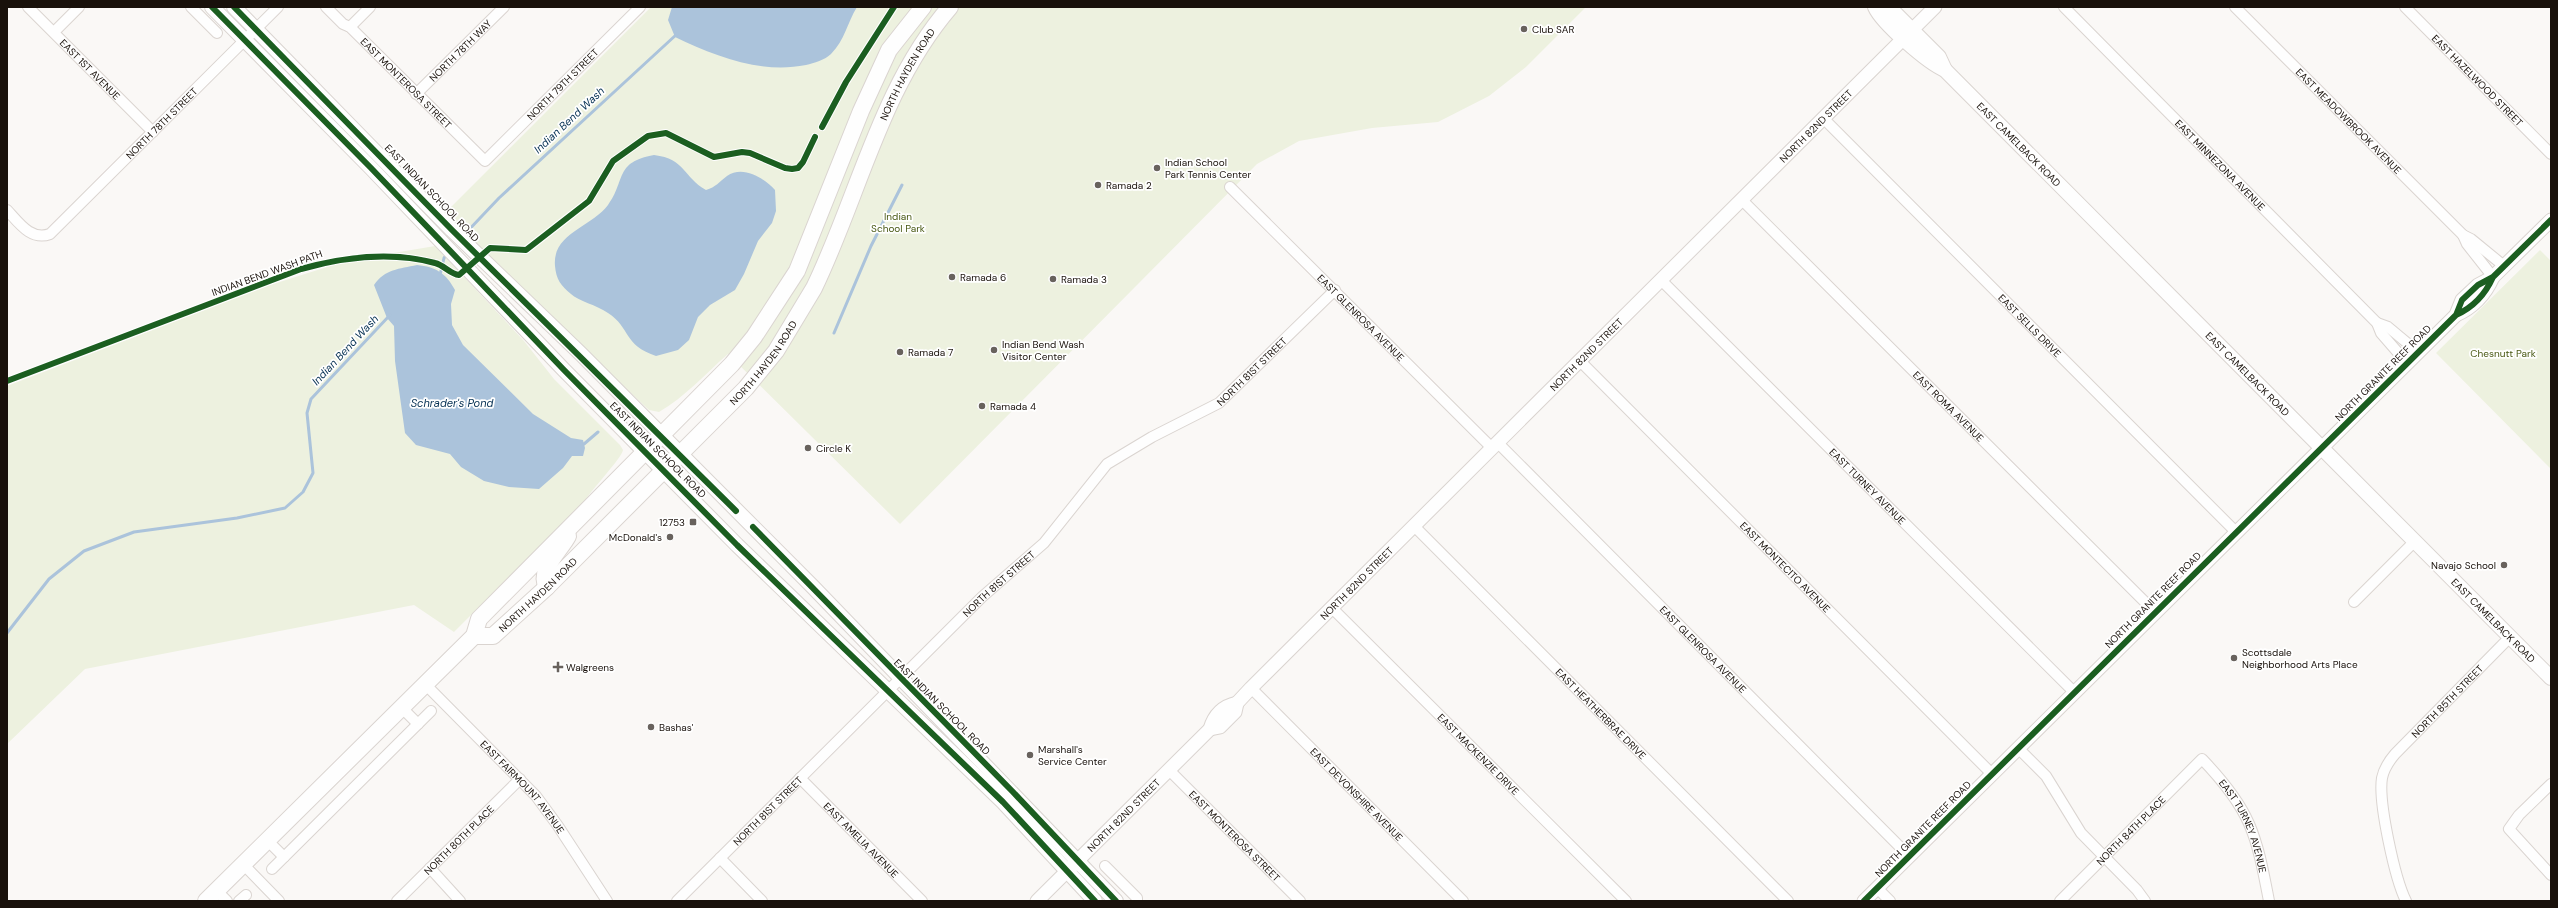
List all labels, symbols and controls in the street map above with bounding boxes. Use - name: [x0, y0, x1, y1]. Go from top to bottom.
- street label: NORTH 78TH WAY: [426, 17, 494, 84]
- place label: Club SAR: [1532, 23, 1574, 36]
- marker: Club SAR: [1519, 24, 1529, 34]
- street label: NORTH HAYDEN ROAD: [877, 26, 938, 122]
- street label: EAST HAZELWOOD STREET: [2429, 32, 2526, 129]
- street label: EAST MONTEROSA STREET: [358, 35, 455, 131]
- street label: EAST 1ST AVENUE: [57, 36, 124, 103]
- street label: NORTH 79TH STREET: [524, 45, 601, 123]
- street label: EAST MEADOWBROOK AVENUE: [2293, 65, 2405, 177]
- street label: NORTH 78TH STREET: [123, 84, 200, 162]
- water label: Indian Bend Wash: [531, 84, 607, 156]
- street label: NORTH 82ND STREET: [1776, 86, 1855, 165]
- street label: EAST CAMELBACK ROAD: [1974, 99, 2064, 189]
- street label: EAST MINNEZONA AVENUE: [2172, 117, 2268, 213]
- street label: EAST INDIAN SCHOOL ROAD: [382, 141, 482, 245]
- place label: Indian School Park Tennis Center: [1165, 156, 1251, 181]
- marker: Indian School Park Tennis Center: [1152, 163, 1162, 173]
- place label: Ramada 2: [1106, 179, 1152, 192]
- marker: Ramada 2: [1093, 180, 1103, 190]
- park label: Indian School Park: [871, 210, 925, 235]
- street label: INDIAN BEND WASH PATH: [210, 247, 324, 299]
- place label: Ramada 6: [960, 271, 1006, 284]
- street label: EAST GLENROSA AVENUE: [1315, 271, 1408, 364]
- marker: Ramada 6: [947, 272, 957, 282]
- place label: Ramada 3: [1061, 273, 1107, 286]
- marker: Ramada 3: [1048, 274, 1058, 284]
- street label: EAST SELLS DRIVE: [1996, 291, 2064, 360]
- water label: Indian Bend Wash: [309, 312, 381, 388]
- street label: NORTH 82ND STREET: [1547, 315, 1626, 394]
- street label: NORTH HAYDEN ROAD: [727, 318, 799, 407]
- street label: NORTH GRANITE REEF ROAD: [2332, 322, 2434, 424]
- street label: EAST CAMELBACK ROAD: [2203, 329, 2293, 419]
- street label: NORTH 81ST STREET: [1214, 334, 1290, 408]
- place label: Indian Bend Wash Visitor Center: [1002, 338, 1085, 363]
- marker: Indian Bend Wash Visitor Center: [989, 345, 999, 355]
- place label: Ramada 7: [908, 346, 953, 359]
- marker: Ramada 7: [895, 347, 905, 357]
- park label: Chesnutt Park: [2470, 347, 2536, 360]
- street label: EAST ROMA AVENUE: [1911, 368, 1987, 445]
- water label: Schrader's Pond: [411, 396, 493, 410]
- street label: EAST INDIAN SCHOOL ROAD: [607, 399, 709, 501]
- place label: Ramada 4: [990, 400, 1036, 413]
- marker: Ramada 4: [977, 401, 987, 411]
- place label: Circle K: [816, 442, 851, 455]
- marker: Circle K: [803, 443, 813, 453]
- street label: EAST TURNEY AVENUE: [1827, 445, 1909, 527]
- place label: 12753: [659, 516, 685, 529]
- marker: 12753: [688, 517, 698, 527]
- street label: EAST MONTECITO AVENUE: [1737, 519, 1834, 615]
- place label: McDonald's: [609, 531, 662, 544]
- marker: McDonald's: [665, 532, 675, 542]
- street label: NORTH 82ND STREET: [1317, 544, 1396, 622]
- street label: NORTH 81ST STREET: [960, 547, 1038, 619]
- street label: NORTH GRANITE REEF ROAD: [2102, 549, 2204, 651]
- street label: NORTH HAYDEN ROAD: [496, 554, 580, 634]
- place label: Navajo School: [2431, 559, 2496, 572]
- marker: Navajo School: [2499, 560, 2509, 570]
- street label: EAST CAMELBACK ROAD: [2449, 575, 2538, 665]
- street label: EAST GLENROSA AVENUE: [1657, 603, 1750, 696]
- place label: Scottsdale Neighborhood Arts Place: [2242, 646, 2358, 671]
- marker: Scottsdale Neighborhood Arts Place: [2229, 653, 2239, 663]
- street label: EAST INDIAN SCHOOL ROAD: [891, 656, 993, 758]
- place label: Walgreens: [566, 661, 614, 674]
- marker: Walgreens: [553, 662, 563, 672]
- street label: NORTH 85TH STREET: [2408, 662, 2486, 740]
- street label: EAST HEATHERBRAE DRIVE: [1553, 665, 1649, 762]
- street label: EAST MACKENZIE DRIVE: [1435, 711, 1522, 798]
- place label: Bashas': [659, 721, 694, 734]
- marker: Bashas': [646, 722, 656, 732]
- street label: EAST FAIRMOUNT AVENUE: [478, 737, 568, 836]
- place label: Marshall's Service Center: [1038, 743, 1107, 768]
- street label: EAST DEVONSHIRE AVENUE: [1308, 745, 1406, 844]
- marker: Marshall's Service Center: [1025, 750, 1035, 760]
- street label: NORTH 81ST STREET: [730, 773, 805, 848]
- street label: NORTH 82ND STREET: [1084, 776, 1163, 854]
- street label: EAST TURNEY AVENUE: [2216, 776, 2270, 874]
- street label: NORTH GRANITE REEF ROAD: [1872, 778, 1974, 880]
- street label: EAST MONTEROSA STREET: [1186, 787, 1283, 884]
- street label: NORTH 84TH PLACE: [2093, 793, 2168, 868]
- street label: EAST AMELIA AVENUE: [821, 799, 902, 880]
- street label: NORTH 80TH PLACE: [421, 802, 497, 877]

